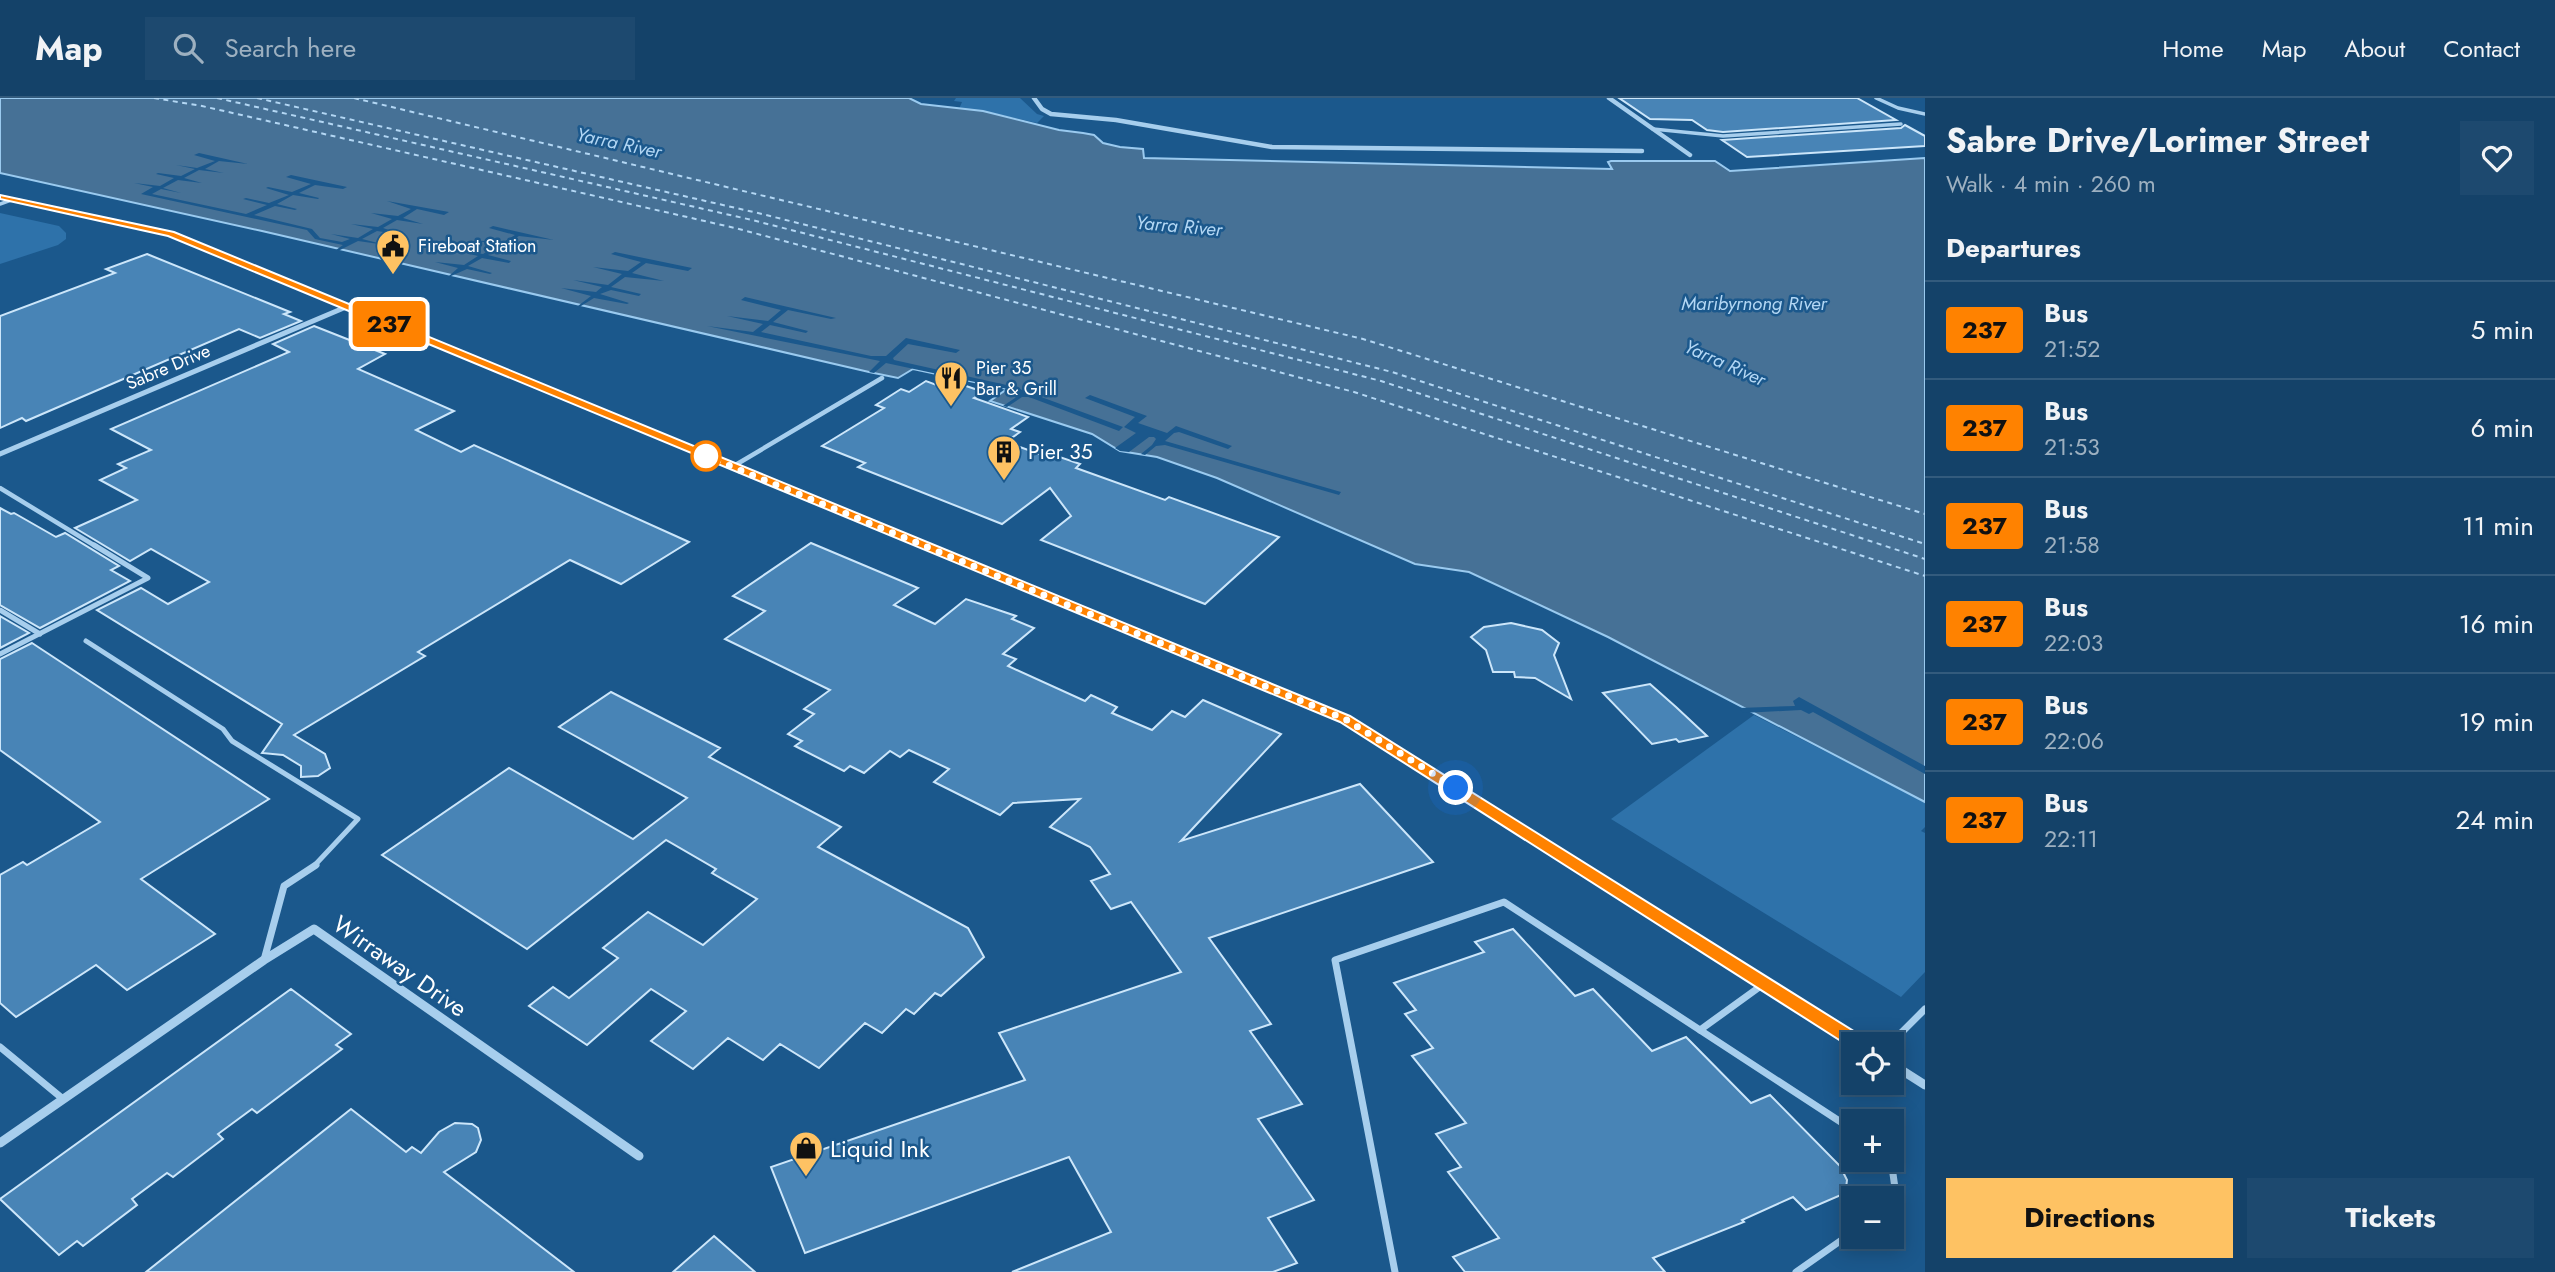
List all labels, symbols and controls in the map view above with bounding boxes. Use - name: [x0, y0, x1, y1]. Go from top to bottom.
- search box: [145, 17, 635, 80]
- text: Map: [35, 25, 103, 72]
- icon: search: [169, 29, 207, 67]
- text: Search here: [225, 29, 356, 67]
- text: Home: [2162, 31, 2224, 66]
- text: Map: [2262, 31, 2306, 66]
- text: About: [2344, 31, 2405, 66]
- text: Contact: [2443, 31, 2520, 66]
- text: Sabre Drive/Lorimer Street: [1946, 117, 2369, 164]
- water label: Yarra River: [574, 121, 666, 166]
- button: heart: [2460, 121, 2534, 195]
- text: Walk · 4 min · 260 m: [1946, 167, 2156, 201]
- water label: Yarra River: [1135, 209, 1225, 243]
- public building icon: Fireboat Station: [374, 227, 412, 276]
- text: Departures: [1946, 229, 2081, 267]
- place label: Fireboat Station: [418, 233, 536, 259]
- water label: Maribyrnong River: [1681, 290, 1828, 317]
- text: Bus: [2044, 294, 2088, 332]
- line badge: 237: [349, 301, 429, 347]
- text: 237: [367, 306, 411, 341]
- text: 5 min: [2471, 311, 2534, 349]
- text: 237: [1962, 312, 2007, 347]
- text: 21:52: [2044, 332, 2100, 366]
- water label: Yarra River: [1680, 333, 1772, 394]
- street label: Sabre Drive: [122, 338, 214, 396]
- place label: Pier 35 Bar & Grill: [976, 355, 1057, 402]
- restaurant icon: Pier 35 Bar & Grill: [932, 359, 970, 408]
- text: Bus: [2044, 392, 2088, 430]
- text: 6 min: [2471, 409, 2534, 447]
- text: 237: [1962, 410, 2007, 445]
- text: 21:53: [2044, 430, 2100, 464]
- building icon: Pier 35: [985, 433, 1023, 482]
- place label: Pier 35: [1028, 437, 1093, 467]
- unlabelled marker: [691, 441, 721, 471]
- text: Bus: [2044, 490, 2088, 528]
- text: 11 min: [2462, 507, 2534, 545]
- text: 237: [1962, 508, 2007, 543]
- text: 21:58: [2044, 528, 2100, 562]
- text: Bus: [2044, 588, 2088, 626]
- text: 16 min: [2459, 605, 2534, 643]
- text: 237: [1962, 606, 2007, 641]
- text: 22:03: [2044, 626, 2103, 660]
- text: Bus: [2044, 686, 2088, 724]
- text: 19 min: [2459, 703, 2534, 741]
- text: 237: [1962, 704, 2007, 739]
- text: 22:06: [2044, 724, 2104, 758]
- your location: [1438, 770, 1473, 805]
- text: Bus: [2044, 784, 2088, 822]
- text: 24 min: [2456, 801, 2534, 839]
- text: 237: [1962, 802, 2007, 837]
- text: 22:11: [2044, 822, 2098, 856]
- street label: Wirraway Drive: [326, 907, 474, 1025]
- map controls: [1841, 1032, 1904, 1249]
- button: locate: [1841, 1032, 1904, 1095]
- button: +: [1841, 1109, 1904, 1172]
- shop icon: Liquid Ink: [787, 1129, 825, 1178]
- place label: Liquid Ink: [830, 1131, 930, 1166]
- button: Directions: [1946, 1178, 2233, 1258]
- button: Tickets: [2247, 1178, 2534, 1258]
- button: −: [1841, 1186, 1904, 1249]

